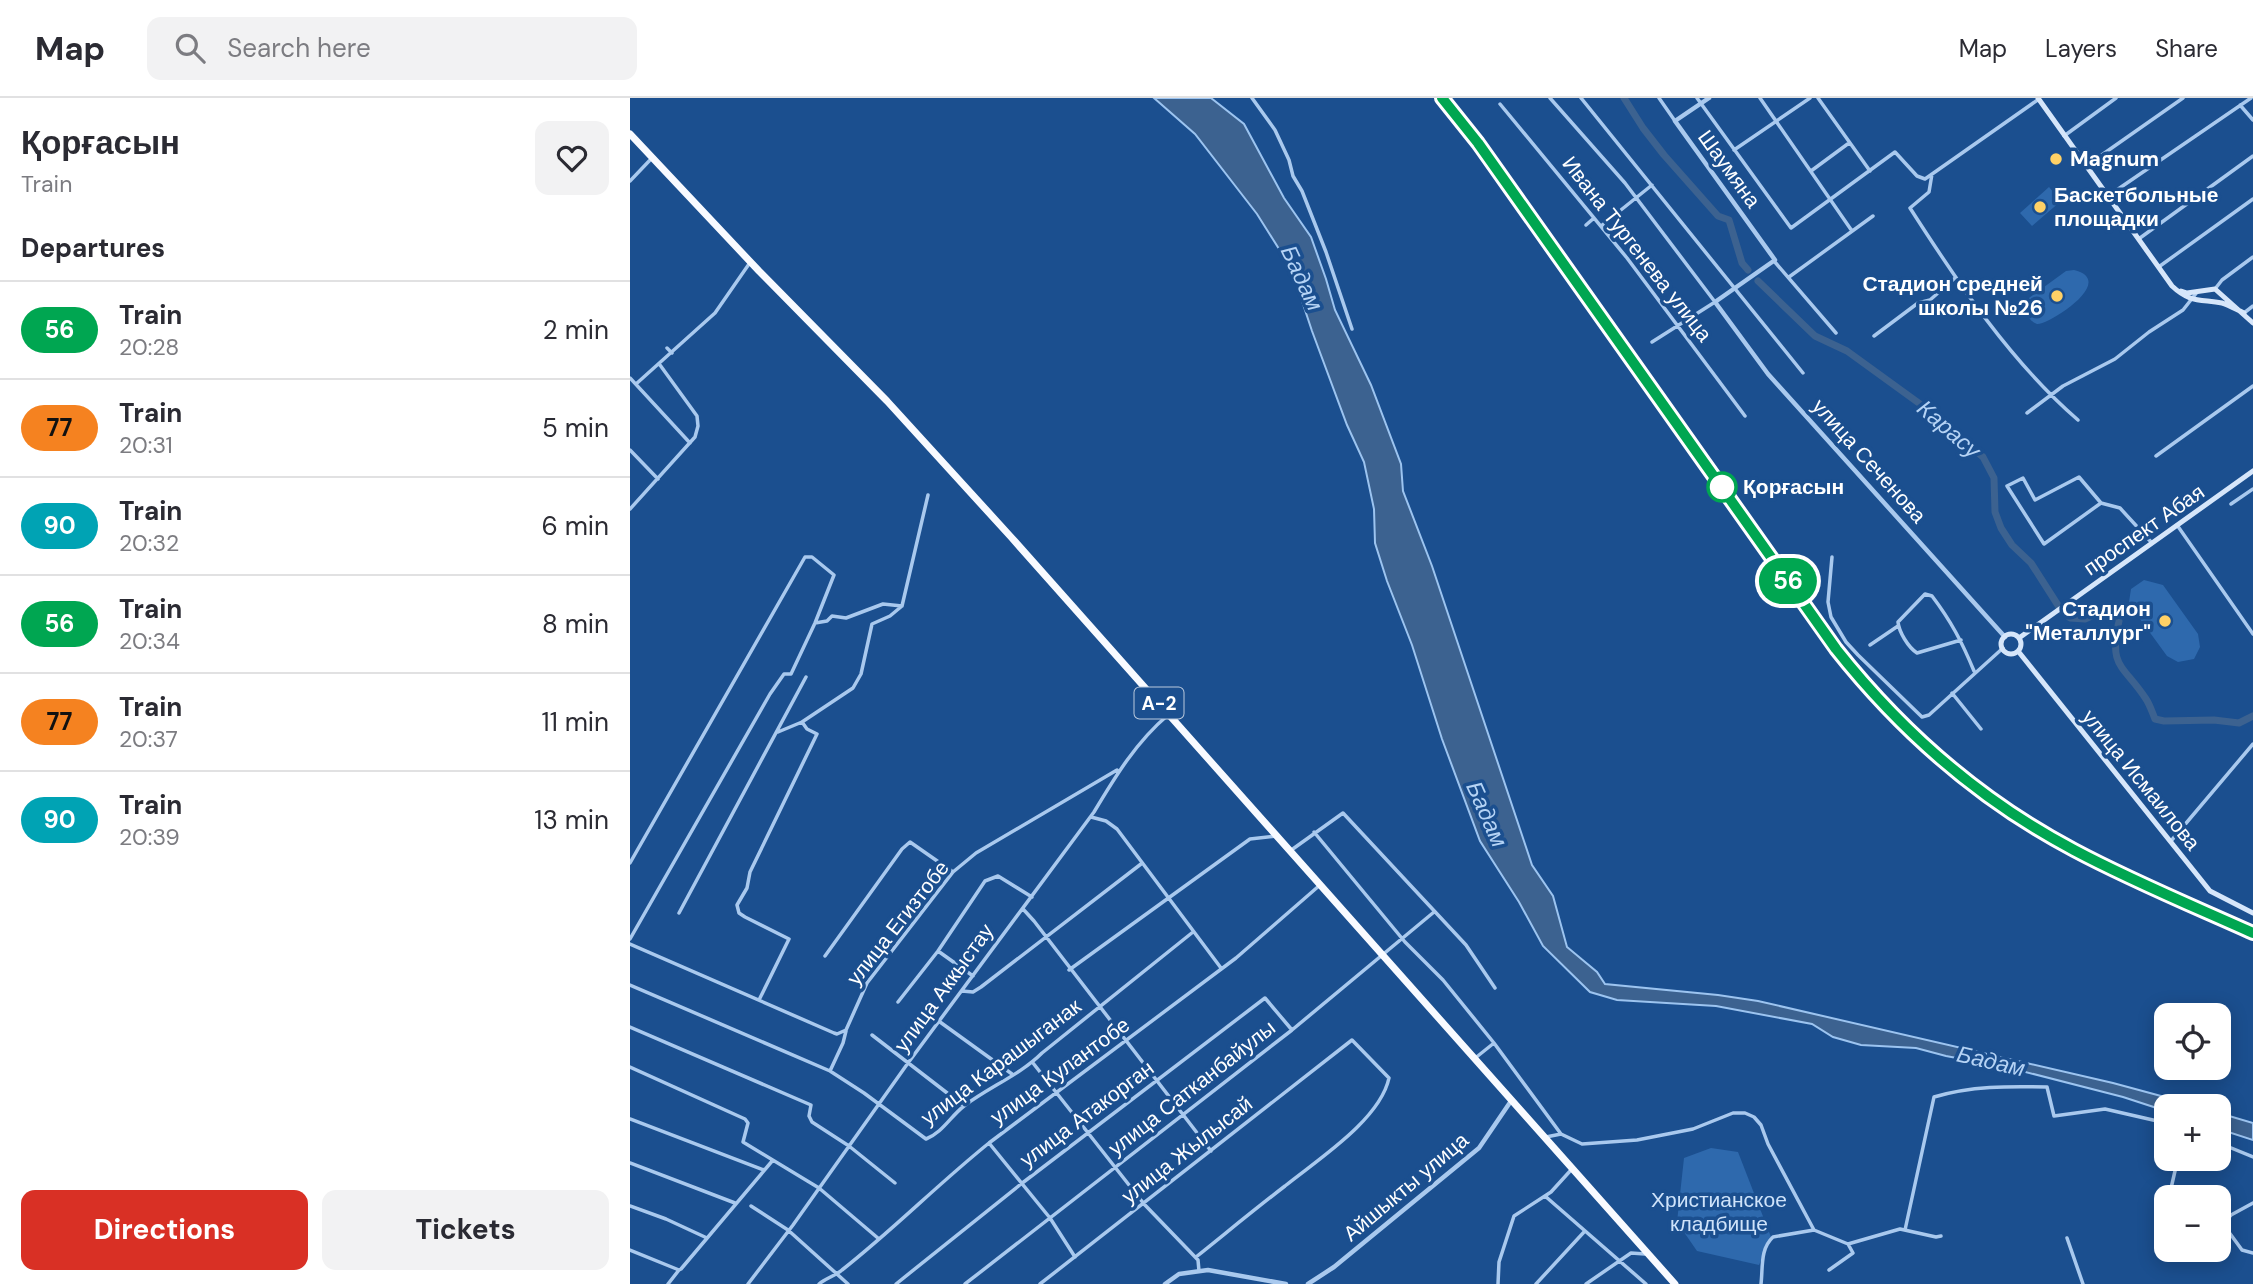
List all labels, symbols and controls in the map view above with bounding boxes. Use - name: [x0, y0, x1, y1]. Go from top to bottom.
- search box: [147, 17, 637, 80]
- text: Map: [35, 27, 105, 70]
- icon: search: [171, 29, 209, 67]
- text: Search here: [227, 31, 371, 65]
- text: Map: [1959, 33, 2007, 64]
- text: Layers: [2045, 33, 2117, 64]
- text: Share: [2155, 33, 2218, 64]
- text: Қорғасын: [21, 121, 180, 164]
- button: heart: [535, 121, 609, 195]
- street label: Шаумяна: [1691, 124, 1767, 214]
- place label: Magnum: [2070, 145, 2159, 173]
- street label: Ивана Тургенева улица: [1556, 150, 1718, 348]
- marker: Magnum: [2048, 151, 2064, 167]
- text: Train: [21, 169, 72, 199]
- place label: Баскетбольные площадки: [2054, 181, 2218, 233]
- marker: Баскетбольные площадки: [2032, 199, 2048, 215]
- text: Departures: [21, 231, 165, 265]
- water label: Бадам: [1274, 240, 1330, 316]
- place label: Стадион средней школы №26: [1862, 270, 2043, 322]
- marker: Стадион средней школы №26: [2049, 288, 2065, 304]
- text: Train: [119, 298, 182, 332]
- text: 2 min: [543, 313, 609, 347]
- text: 56: [44, 314, 75, 345]
- text: 20:28: [119, 332, 179, 362]
- street label: улица Сеченова: [1806, 393, 1932, 529]
- water label: Карасу: [1911, 393, 1988, 466]
- text: Train: [119, 396, 182, 430]
- text: 5 min: [542, 411, 609, 445]
- text: 77: [47, 412, 72, 443]
- text: 20:31: [119, 430, 173, 460]
- marker: Қорғасын: [1707, 472, 1737, 502]
- place label: Қорғасын: [1743, 473, 1844, 501]
- street label: проспект Абая: [2078, 478, 2210, 582]
- text: Train: [119, 494, 182, 528]
- text: 6 min: [541, 509, 609, 543]
- text: 90: [43, 510, 76, 541]
- text: 20:32: [119, 528, 179, 558]
- line badge: 56: [1756, 558, 1820, 604]
- text: 56: [1773, 565, 1803, 596]
- text: Train: [119, 592, 182, 626]
- place label: Стадион "Металлург": [2025, 595, 2151, 647]
- text: 8 min: [542, 607, 609, 641]
- text: 56: [44, 608, 75, 639]
- marker: Стадион "Металлург": [2157, 613, 2173, 629]
- text: 20:34: [119, 626, 180, 656]
- road number: A-2: [1134, 688, 1184, 718]
- text: Train: [119, 690, 182, 724]
- street label: улица Исмаилова: [2076, 704, 2207, 856]
- text: 11 min: [542, 705, 609, 739]
- text: 77: [47, 706, 72, 737]
- text: 20:37: [119, 724, 178, 754]
- water label: Бадам: [1459, 776, 1515, 852]
- text: Train: [119, 788, 182, 822]
- text: 13 min: [534, 803, 609, 837]
- text: 90: [43, 804, 76, 835]
- text: 20:39: [119, 822, 180, 852]
- street label: улица Егизтобе: [841, 855, 955, 991]
- street label: улица Аккыстау: [888, 918, 1000, 1058]
- street label: улица Карашыганак: [915, 992, 1087, 1132]
- map controls: [2154, 1003, 2231, 1262]
- button: locate: [2154, 1003, 2231, 1080]
- street label: улица Кулантобе: [985, 1011, 1135, 1131]
- street label: улица Сатканбайулы: [1103, 1014, 1281, 1162]
- water label: Бадам: [1954, 1039, 2028, 1083]
- street label: улица Атакорган: [1014, 1054, 1160, 1174]
- street label: улица Жылысай: [1116, 1090, 1258, 1210]
- button: +: [2154, 1094, 2231, 1171]
- street label: Айшыкты улица: [1338, 1126, 1475, 1248]
- button: −: [2154, 1185, 2231, 1262]
- park label: Христианское кладбище: [1651, 1186, 1787, 1238]
- button: Directions: [21, 1190, 308, 1270]
- button: Tickets: [322, 1190, 609, 1270]

